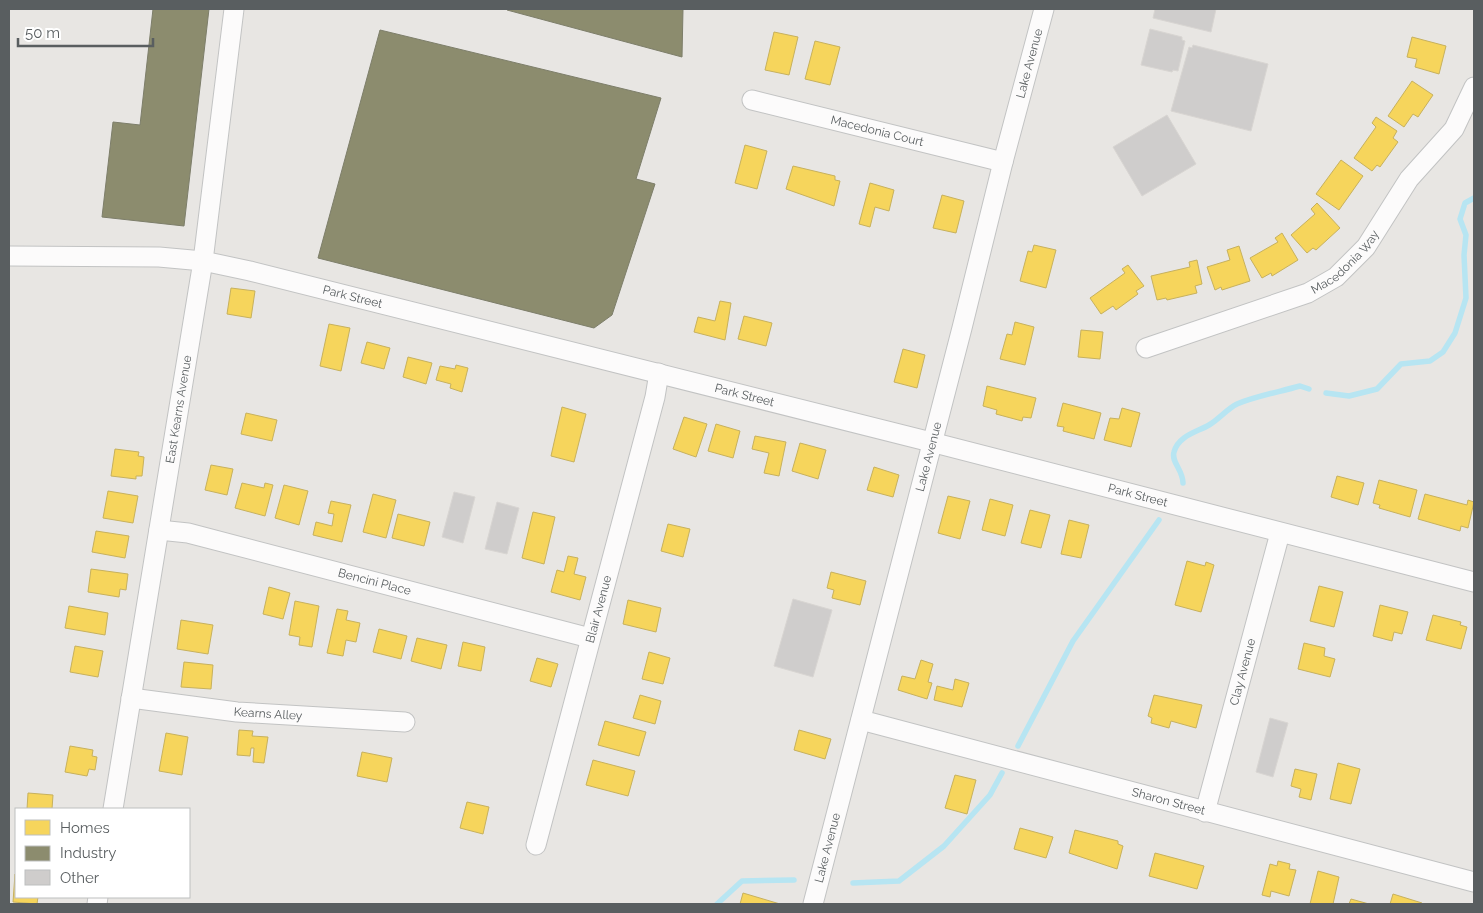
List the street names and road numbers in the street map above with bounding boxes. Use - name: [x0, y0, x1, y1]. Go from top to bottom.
- street label: Lake Avenue: [1013, 27, 1045, 100]
- street label: Macedonia Court: [829, 113, 925, 149]
- street label: Macedonia Way: [1308, 227, 1382, 297]
- street label: Park Street: [321, 283, 384, 311]
- street label: East Kearns Avenue: [163, 354, 194, 465]
- street label: Park Street: [713, 381, 776, 409]
- street label: Lake Avenue: [913, 420, 944, 493]
- street label: Park Street: [1107, 481, 1169, 510]
- street label: Bencini Place: [337, 566, 413, 598]
- street label: Blair Avenue: [583, 574, 614, 644]
- street label: Clay Avenue: [1227, 637, 1258, 707]
- street label: Kearns Alley: [233, 705, 303, 723]
- street label: Sharon Street: [1130, 785, 1207, 818]
- street label: Lake Avenue: [812, 811, 843, 884]

